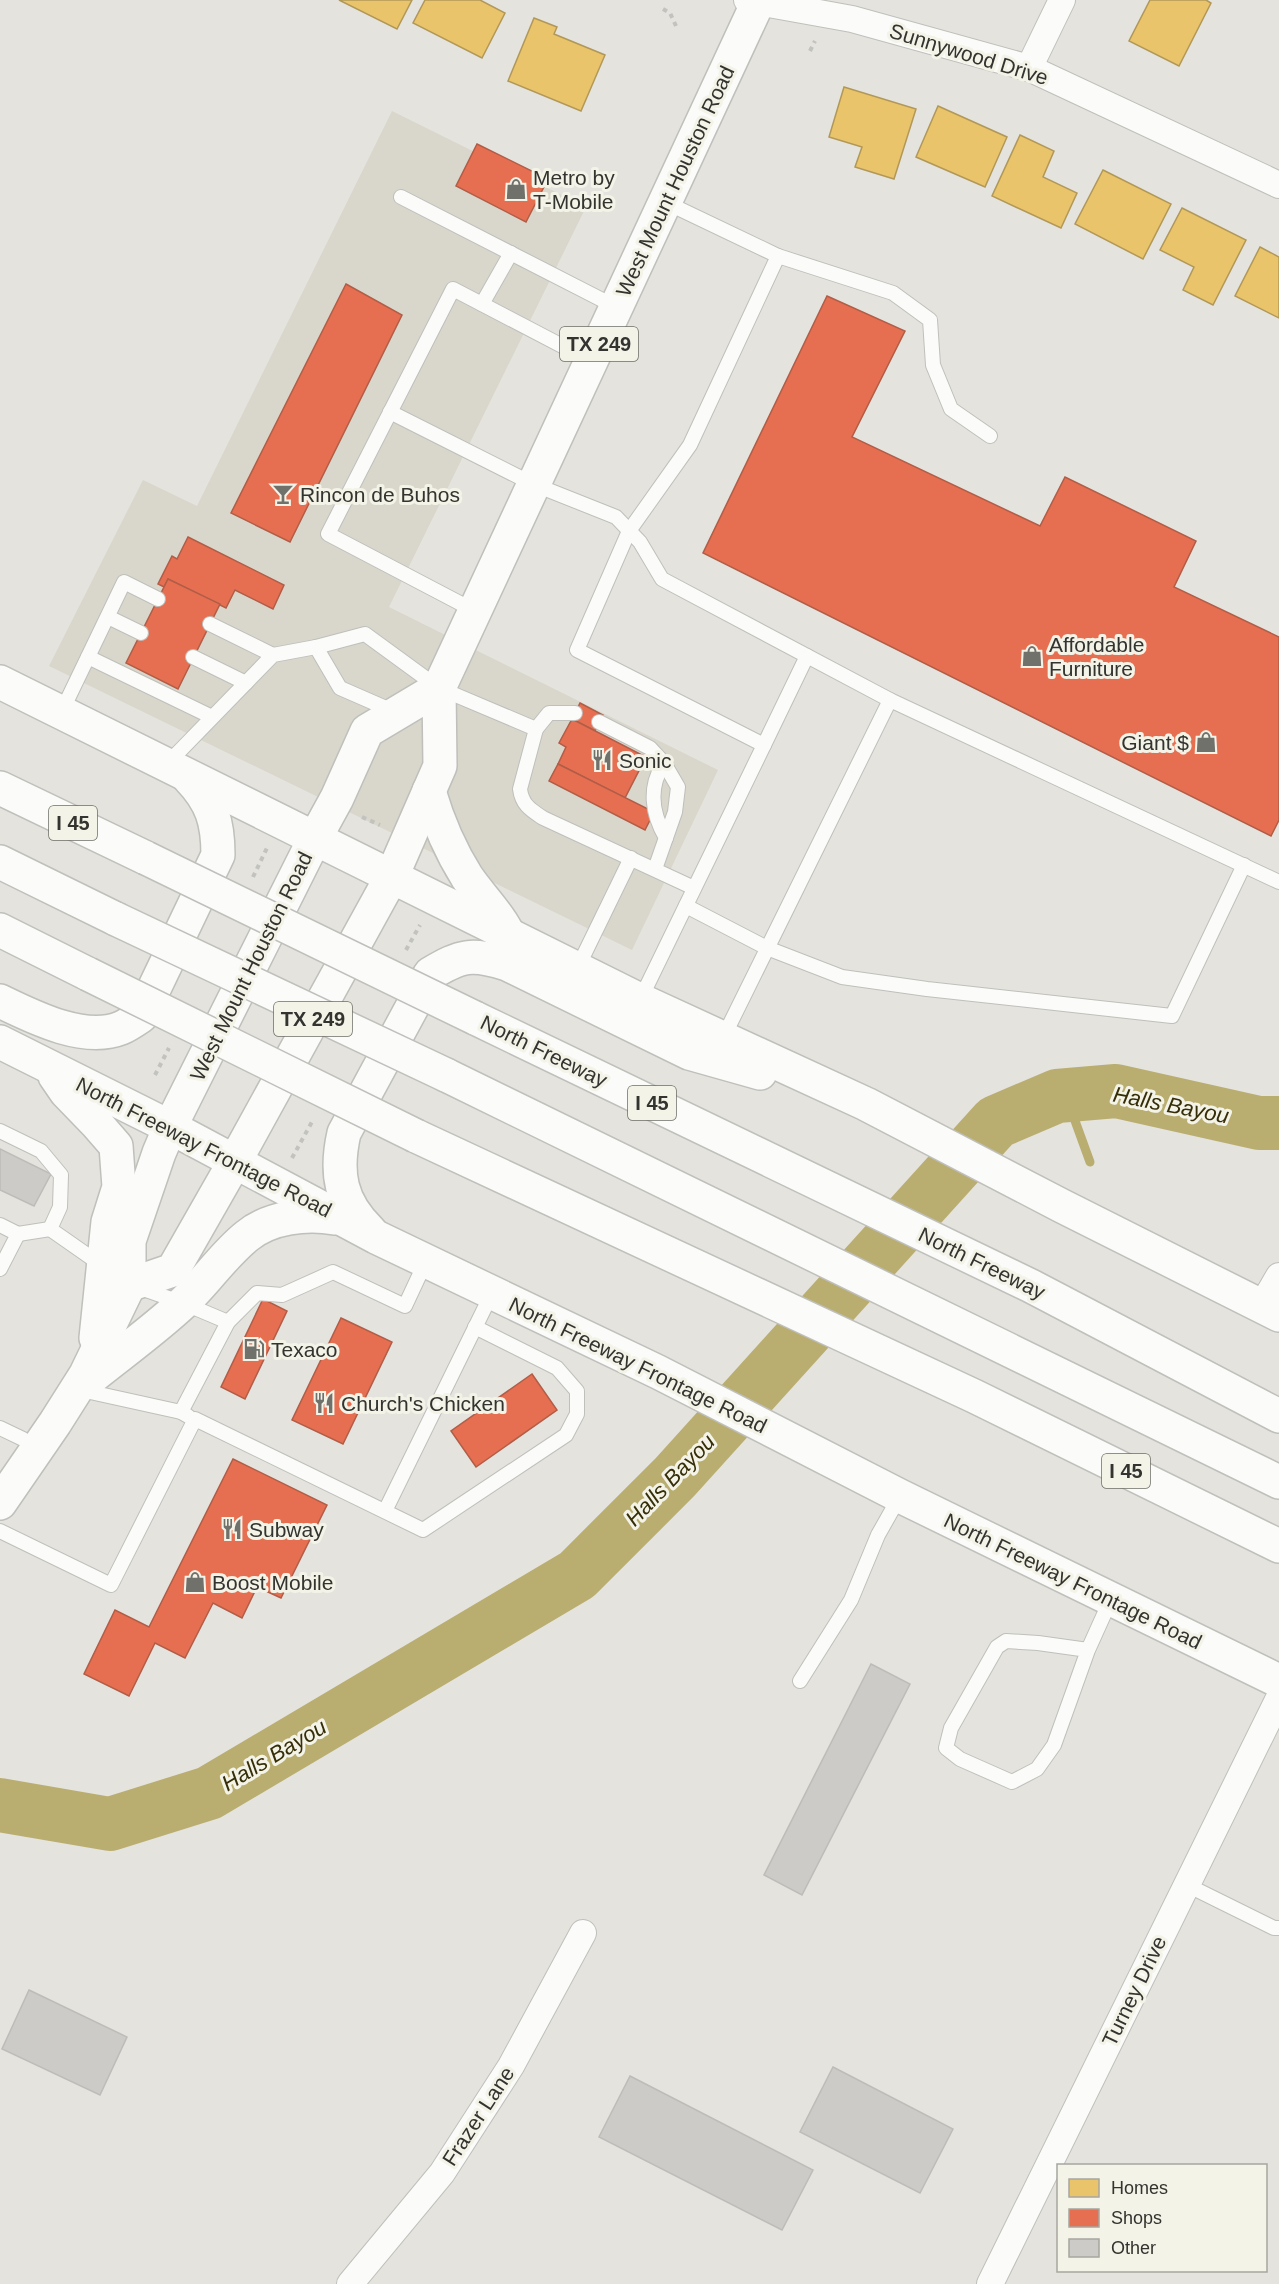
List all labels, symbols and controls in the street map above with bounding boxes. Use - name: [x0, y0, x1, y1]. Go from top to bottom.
- street label: Sunnywood Drive: [887, 19, 1051, 89]
- street label: West Mount Houston Road: [611, 62, 739, 300]
- place label: Metro by T-Mobile: [533, 166, 615, 213]
- shop icon: Metro by T-Mobile: [504, 177, 528, 201]
- road number: TX 249: [560, 327, 638, 361]
- bar icon: Rincon de Buhos: [271, 482, 295, 506]
- place label: Rincon de Buhos: [300, 483, 460, 506]
- place label: Affordable Furniture: [1049, 633, 1144, 680]
- shop icon: Affordable Furniture: [1020, 644, 1044, 668]
- shop icon: Giant $: [1194, 730, 1218, 754]
- place label: Giant $: [1121, 731, 1189, 754]
- restaurant icon: Sonic: [590, 748, 614, 772]
- place label: Sonic: [619, 749, 672, 772]
- road number: I 45: [49, 806, 97, 840]
- street label: West Mount Houston Road: [185, 848, 317, 1084]
- road number: TX 249: [274, 1002, 352, 1036]
- street label: North Freeway: [477, 1010, 611, 1092]
- street label: North Freeway Frontage Road: [72, 1072, 336, 1222]
- water label: Halls Bayou: [1111, 1082, 1231, 1128]
- road number: I 45: [628, 1086, 676, 1120]
- street label: North Freeway: [915, 1222, 1049, 1304]
- street label: North Freeway Frontage Road: [505, 1292, 771, 1438]
- fuel station icon: Texaco: [242, 1337, 266, 1361]
- place label: Texaco: [271, 1338, 338, 1361]
- restaurant icon: Church's Chicken: [312, 1391, 336, 1415]
- place label: Church's Chicken: [341, 1392, 505, 1415]
- water label: Halls Bayou: [620, 1429, 720, 1531]
- road number: I 45: [1102, 1454, 1150, 1488]
- street label: North Freeway Frontage Road: [940, 1508, 1206, 1654]
- restaurant icon: Subway: [220, 1517, 244, 1541]
- place label: Subway: [249, 1518, 324, 1541]
- shop icon: Boost Mobile: [183, 1570, 207, 1594]
- place label: Boost Mobile: [212, 1571, 333, 1594]
- water label: Halls Bayou: [217, 1714, 331, 1796]
- street label: Turney Drive: [1097, 1932, 1171, 2050]
- street label: Frazer Lane: [438, 2062, 518, 2170]
- legend: [1057, 2164, 1267, 2272]
- text: Homes: [1111, 2178, 1168, 2198]
- text: Shops: [1111, 2208, 1162, 2228]
- text: Other: [1111, 2238, 1156, 2258]

